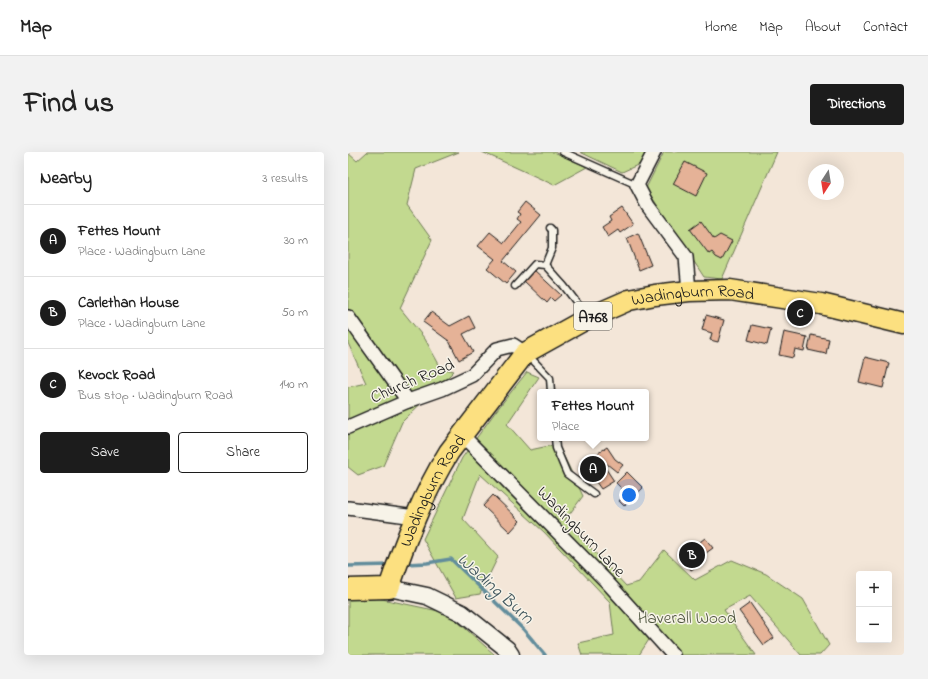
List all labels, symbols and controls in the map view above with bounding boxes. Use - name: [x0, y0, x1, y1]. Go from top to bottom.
- text: Map: [20, 14, 52, 41]
- text: Home: [705, 17, 737, 38]
- text: Map: [759, 17, 783, 38]
- text: About: [805, 17, 841, 38]
- text: Contact: [863, 17, 908, 38]
- text: Find us: [24, 84, 114, 125]
- button: Directions: [810, 84, 904, 125]
- north arrow: [808, 164, 844, 200]
- text: Nearby: [40, 166, 92, 191]
- text: 3 results: [262, 169, 308, 188]
- text: Fettes Mount: [78, 220, 161, 242]
- text: A: [49, 231, 57, 250]
- text: 30 m: [284, 231, 308, 250]
- text: Place · Wadingburn Lane: [78, 242, 205, 261]
- street label: Wadingburn Road: [629, 279, 756, 313]
- text: Carlethan House: [78, 292, 179, 314]
- pin: C: [787, 298, 813, 328]
- road number: A768: [574, 302, 612, 330]
- text: B: [49, 303, 57, 322]
- text: 50 m: [282, 303, 308, 322]
- text: Place · Wadingburn Lane: [78, 314, 205, 333]
- street label: Church Road: [367, 352, 459, 410]
- text: Kevock Road: [78, 364, 155, 386]
- text: C: [49, 375, 57, 394]
- text: 140 m: [280, 375, 308, 394]
- text: Bus stop · Wadingburn Road: [78, 386, 233, 405]
- popup: [537, 389, 649, 441]
- text: Fettes Mount: [552, 395, 634, 417]
- text: Place: [552, 417, 579, 436]
- street label: Wadingburn Road: [394, 429, 473, 551]
- button: Save: [40, 432, 170, 473]
- button: Share: [178, 432, 308, 473]
- pin: A: [580, 454, 606, 484]
- street label: Wadingburn Lane: [529, 481, 631, 585]
- your location: [619, 485, 639, 505]
- pin: B: [679, 540, 705, 570]
- water label: Wading Burn: [451, 548, 540, 632]
- map controls: [856, 571, 892, 643]
- button: +: [856, 571, 892, 607]
- park label: Haverall Wood: [638, 606, 737, 631]
- button: −: [856, 607, 892, 643]

